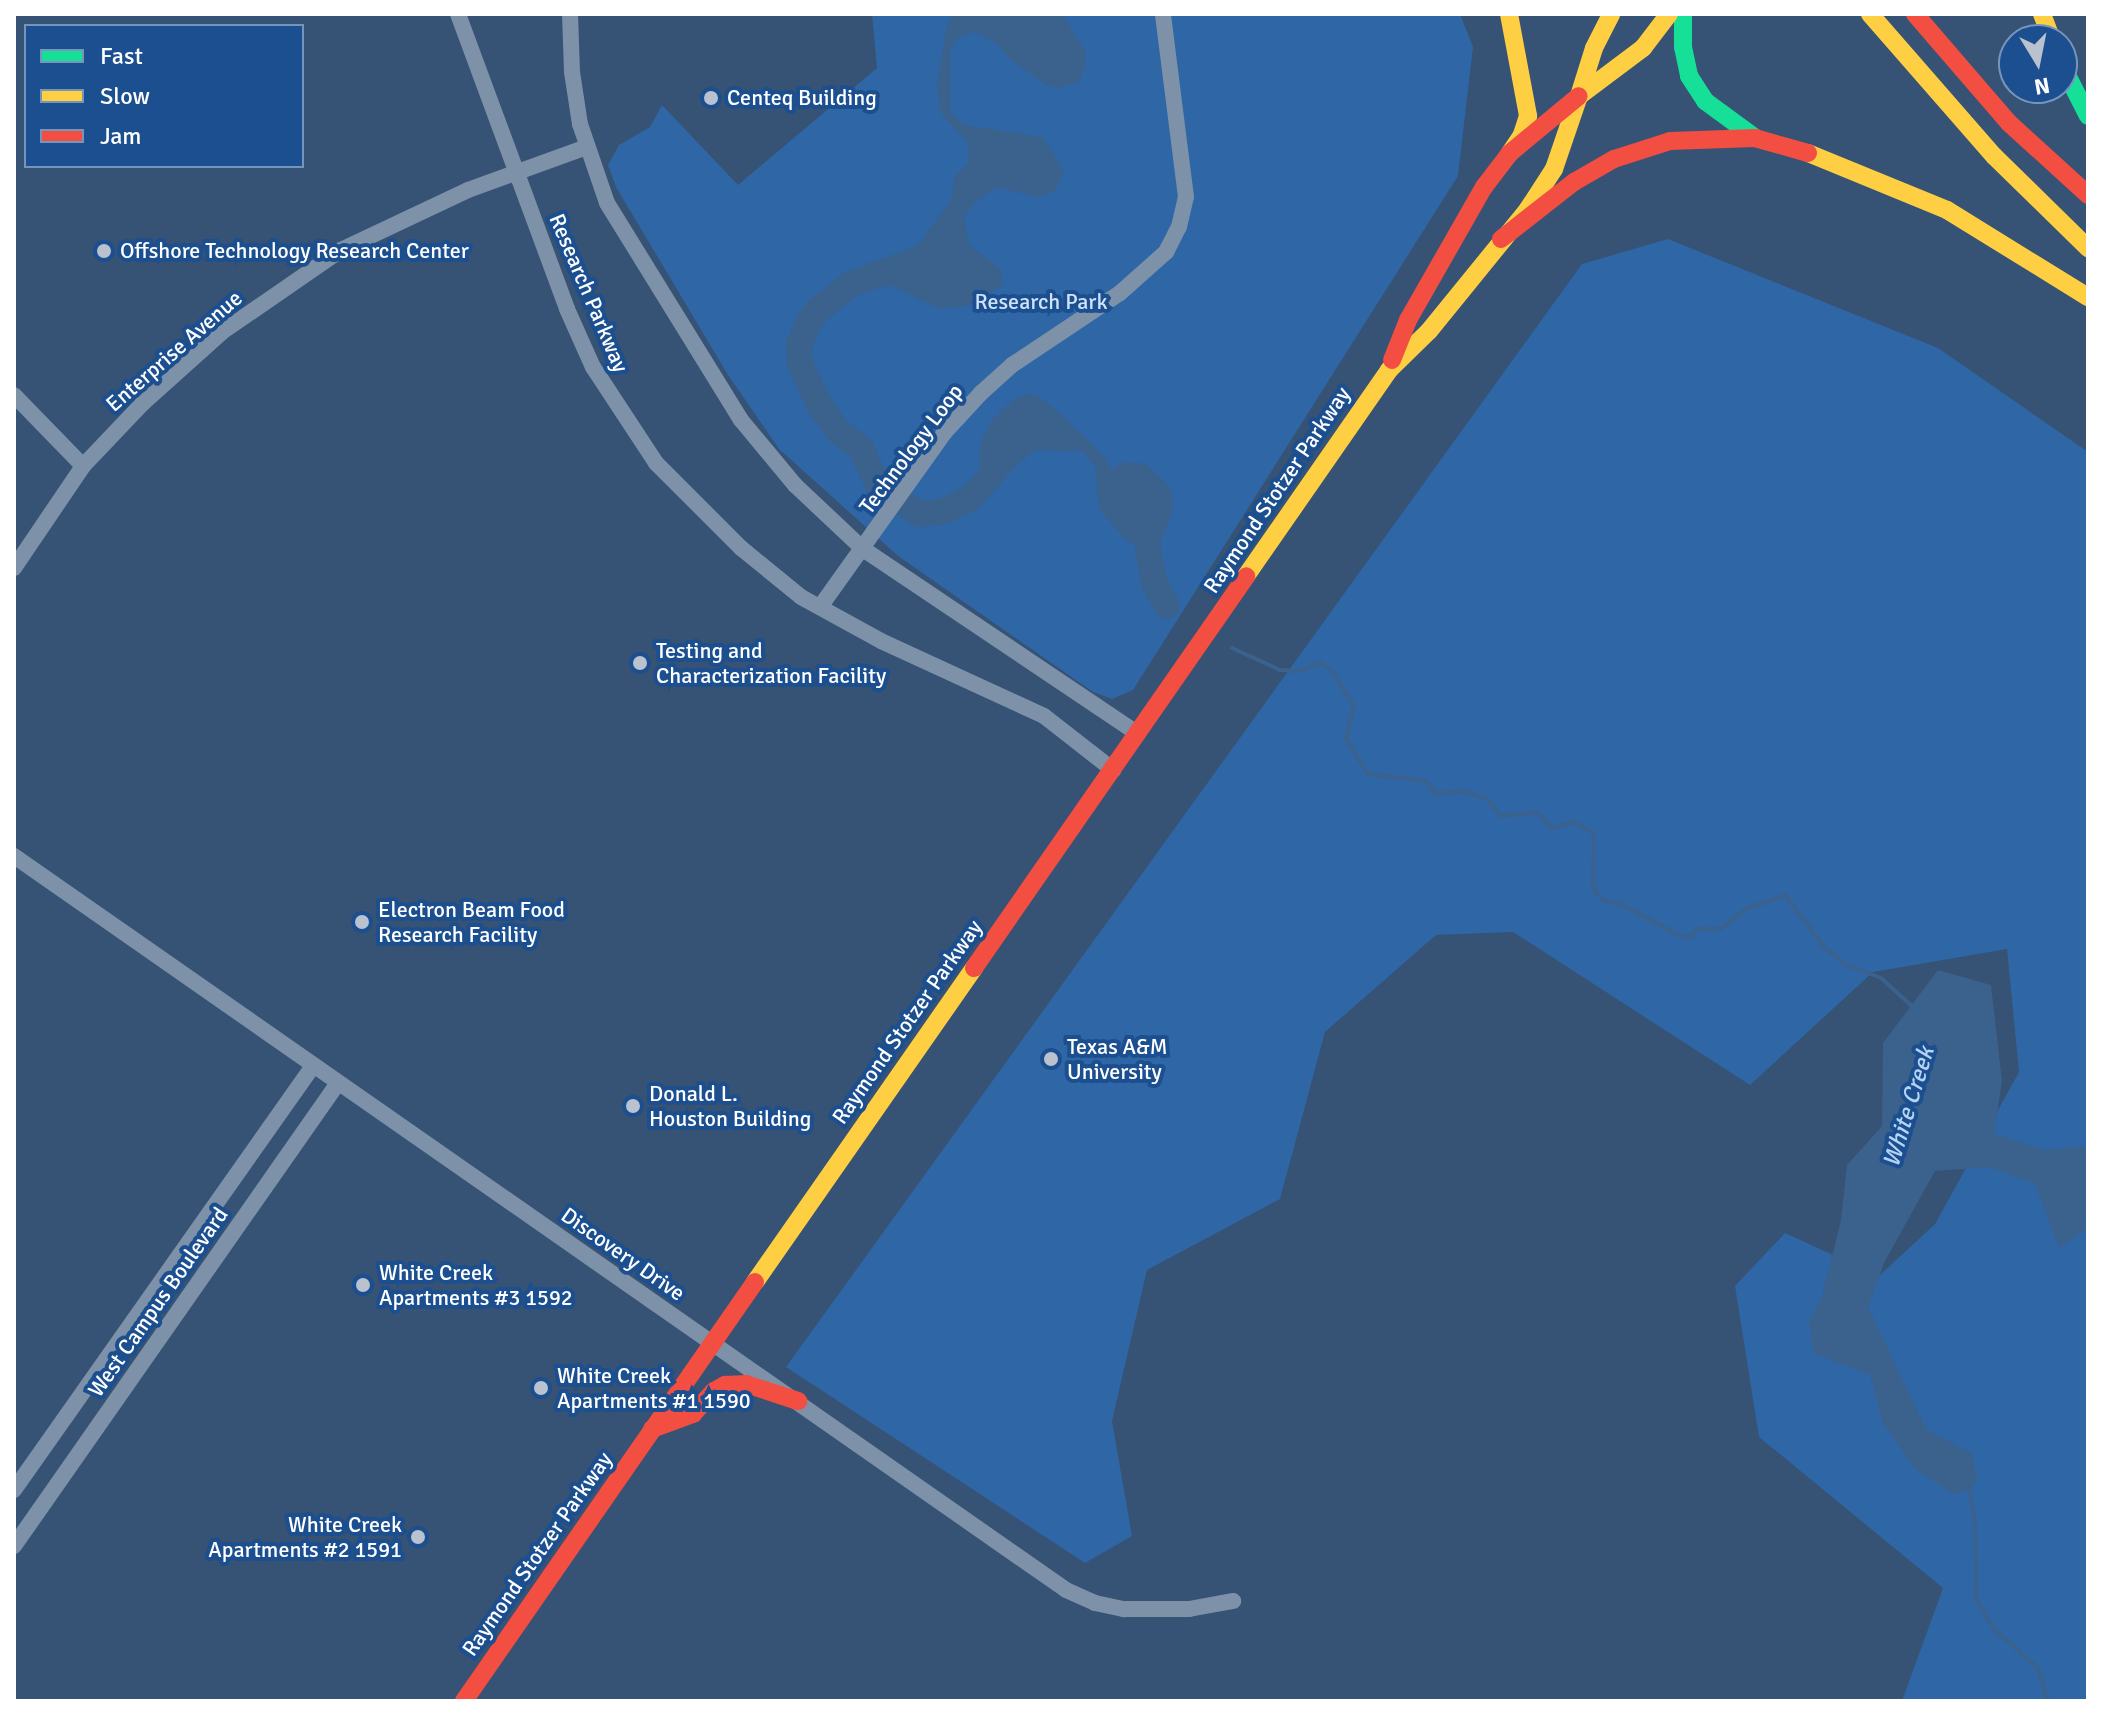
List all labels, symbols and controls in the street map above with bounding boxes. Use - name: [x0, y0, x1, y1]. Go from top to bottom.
- legend: [24, 24, 304, 168]
- north arrow: [1998, 24, 2078, 104]
- text: Fast: [100, 41, 143, 71]
- text: N: [2032, 72, 2052, 101]
- text: Slow: [100, 81, 150, 111]
- place label: Centeq Building: [727, 85, 877, 111]
- marker: Centeq Building: [702, 89, 720, 107]
- text: Jam: [100, 121, 141, 151]
- street label: Research Parkway: [544, 210, 634, 376]
- place label: Offshore Technology Research Center: [120, 238, 469, 264]
- marker: Offshore Technology Research Center: [95, 242, 113, 260]
- street label: Enterprise Avenue: [101, 285, 247, 417]
- park label: Research Park: [975, 289, 1107, 315]
- street label: Technology Loop: [854, 379, 968, 519]
- street label: Raymond Stotzer Parkway: [1198, 382, 1356, 598]
- place label: Testing and Characterization Facility: [656, 637, 886, 688]
- marker: Testing and Characterization Facility: [631, 654, 649, 672]
- place label: Electron Beam Food Research Facility: [378, 896, 565, 948]
- marker: Electron Beam Food Research Facility: [353, 913, 371, 931]
- street label: Raymond Stotzer Parkway: [826, 915, 988, 1129]
- place label: Texas A&M University: [1067, 1033, 1168, 1084]
- water label: White Creek: [1877, 1043, 1941, 1171]
- marker: Texas A&M University: [1042, 1050, 1060, 1068]
- place label: Donald L. Houston Building: [649, 1080, 811, 1132]
- marker: Donald L. Houston Building: [624, 1097, 642, 1115]
- street label: West Campus Boulevard: [83, 1202, 233, 1402]
- street label: Discovery Drive: [556, 1202, 690, 1306]
- place label: White Creek Apartments #3 1592: [379, 1259, 573, 1310]
- marker: White Creek Apartments #3 1592: [354, 1276, 372, 1294]
- place label: White Creek Apartments #1 1590: [557, 1362, 751, 1414]
- marker: White Creek Apartments #1 1590: [532, 1379, 550, 1397]
- street label: Raymond Stotzer Parkway: [456, 1447, 618, 1661]
- place label: White Creek Apartments #2 1591: [208, 1511, 402, 1562]
- marker: White Creek Apartments #2 1591: [409, 1528, 427, 1546]

